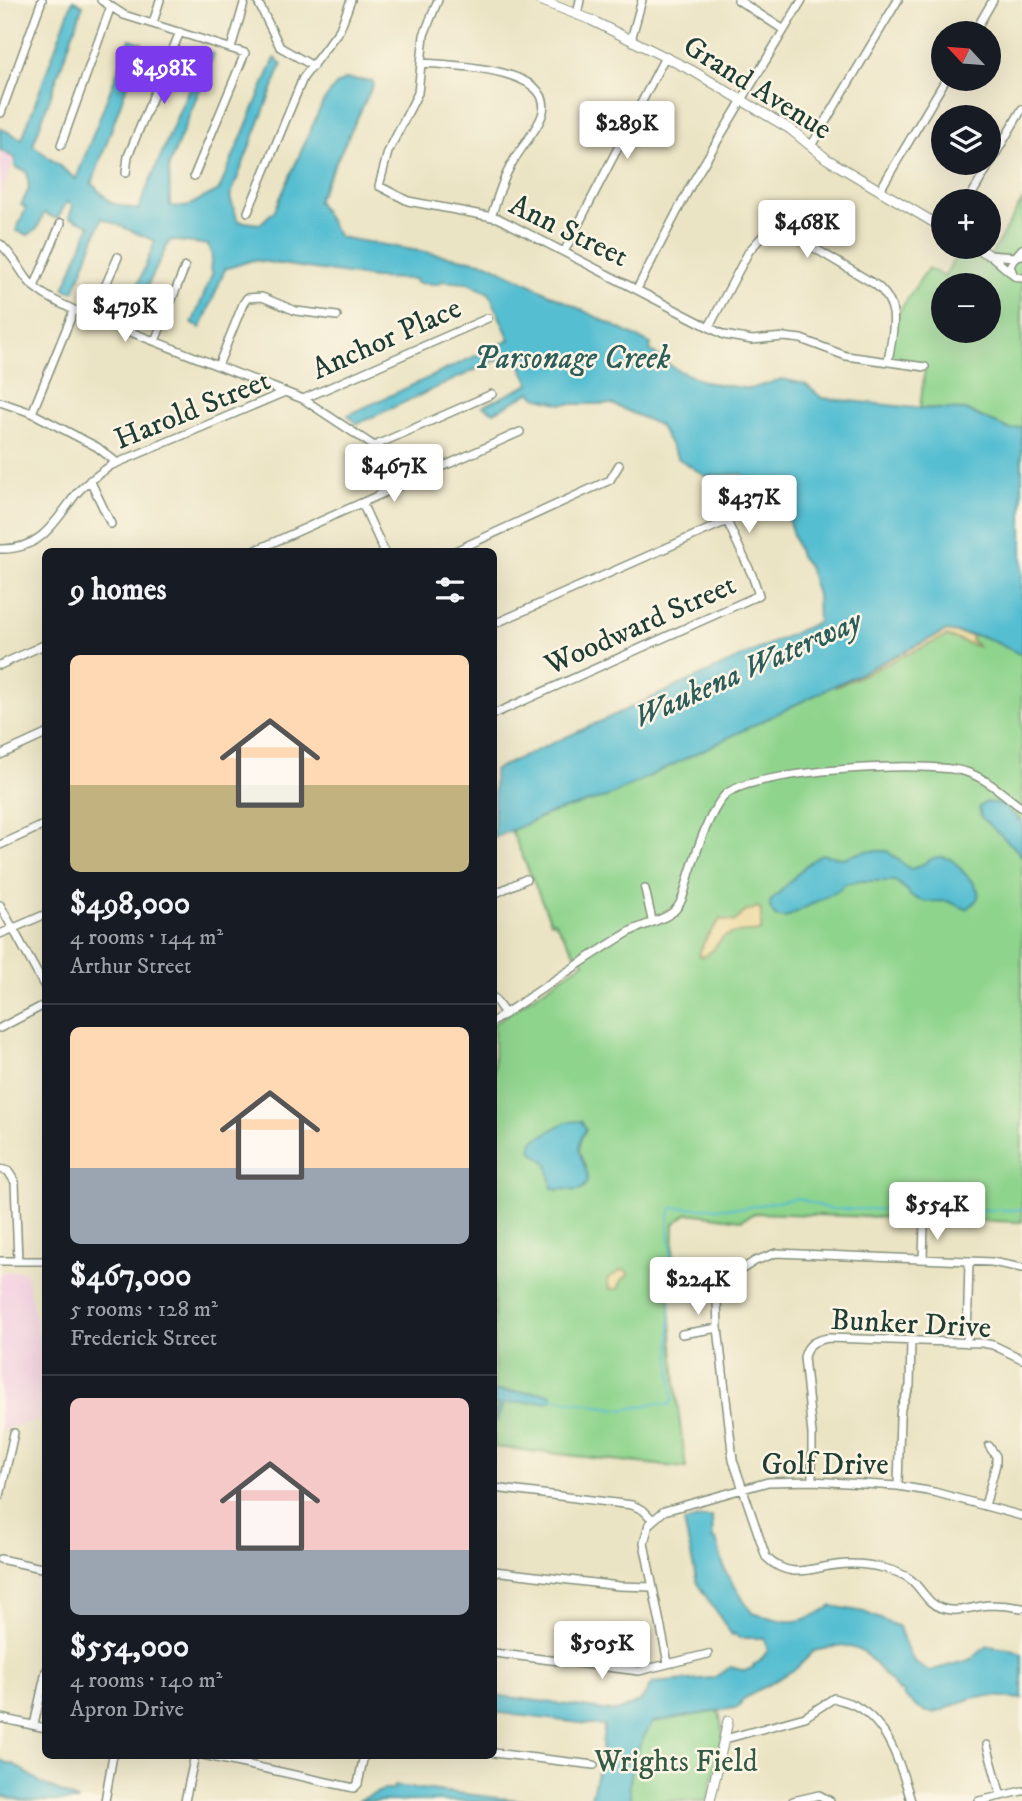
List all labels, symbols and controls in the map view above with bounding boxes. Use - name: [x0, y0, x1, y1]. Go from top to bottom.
- north arrow: [931, 21, 1001, 91]
- map controls: [931, 21, 1001, 343]
- street label: Grand Avenue: [676, 28, 838, 149]
- pin: $498K: [115, 46, 213, 106]
- text: $498K: [132, 54, 196, 83]
- pin: $289K: [578, 102, 676, 161]
- button: layers: [931, 105, 1001, 175]
- text: $289K: [596, 109, 659, 138]
- street label: Ann Street: [503, 187, 634, 276]
- button: +: [931, 189, 1001, 259]
- pin: $468K: [758, 201, 856, 260]
- text: $468K: [774, 208, 840, 237]
- button: −: [931, 273, 1001, 343]
- pin: $479K: [76, 284, 174, 344]
- street label: Anchor Place: [306, 290, 467, 389]
- text: $479K: [93, 292, 157, 321]
- water label: Parsonage Creek: [474, 339, 671, 379]
- street label: Harold Street: [109, 362, 276, 458]
- pin: $467K: [345, 444, 443, 504]
- text: $467K: [361, 452, 427, 481]
- pin: $437K: [700, 476, 798, 535]
- text: $437K: [718, 483, 780, 512]
- street label: Woodward Street: [538, 567, 742, 684]
- icon: filters: [431, 571, 469, 609]
- text: 9 homes: [70, 572, 167, 609]
- water label: Waukena Waterway: [628, 601, 870, 738]
- icon: home: [207, 700, 333, 826]
- text: $498,000: [70, 886, 190, 923]
- text: 4 rooms · 144 m²: [70, 923, 223, 952]
- text: Arthur Street: [70, 952, 192, 981]
- icon: home: [207, 1072, 333, 1198]
- pin: $554K: [888, 1182, 986, 1242]
- text: $554K: [905, 1190, 969, 1219]
- text: $467,000: [70, 1258, 191, 1295]
- pin: $224K: [649, 1258, 747, 1317]
- text: $224K: [666, 1265, 730, 1294]
- text: 5 rooms · 128 m²: [70, 1295, 218, 1324]
- street label: Bunker Drive: [830, 1302, 992, 1347]
- text: Frederick Street: [70, 1324, 217, 1353]
- icon: home: [207, 1443, 333, 1569]
- street label: Golf Drive: [761, 1447, 889, 1484]
- pin: $505K: [553, 1622, 651, 1681]
- text: $554,000: [70, 1629, 189, 1666]
- text: $505K: [570, 1629, 634, 1658]
- text: 4 rooms · 140 m²: [70, 1666, 223, 1695]
- text: Apron Drive: [70, 1695, 184, 1724]
- park label: Wrights Field: [593, 1744, 758, 1781]

